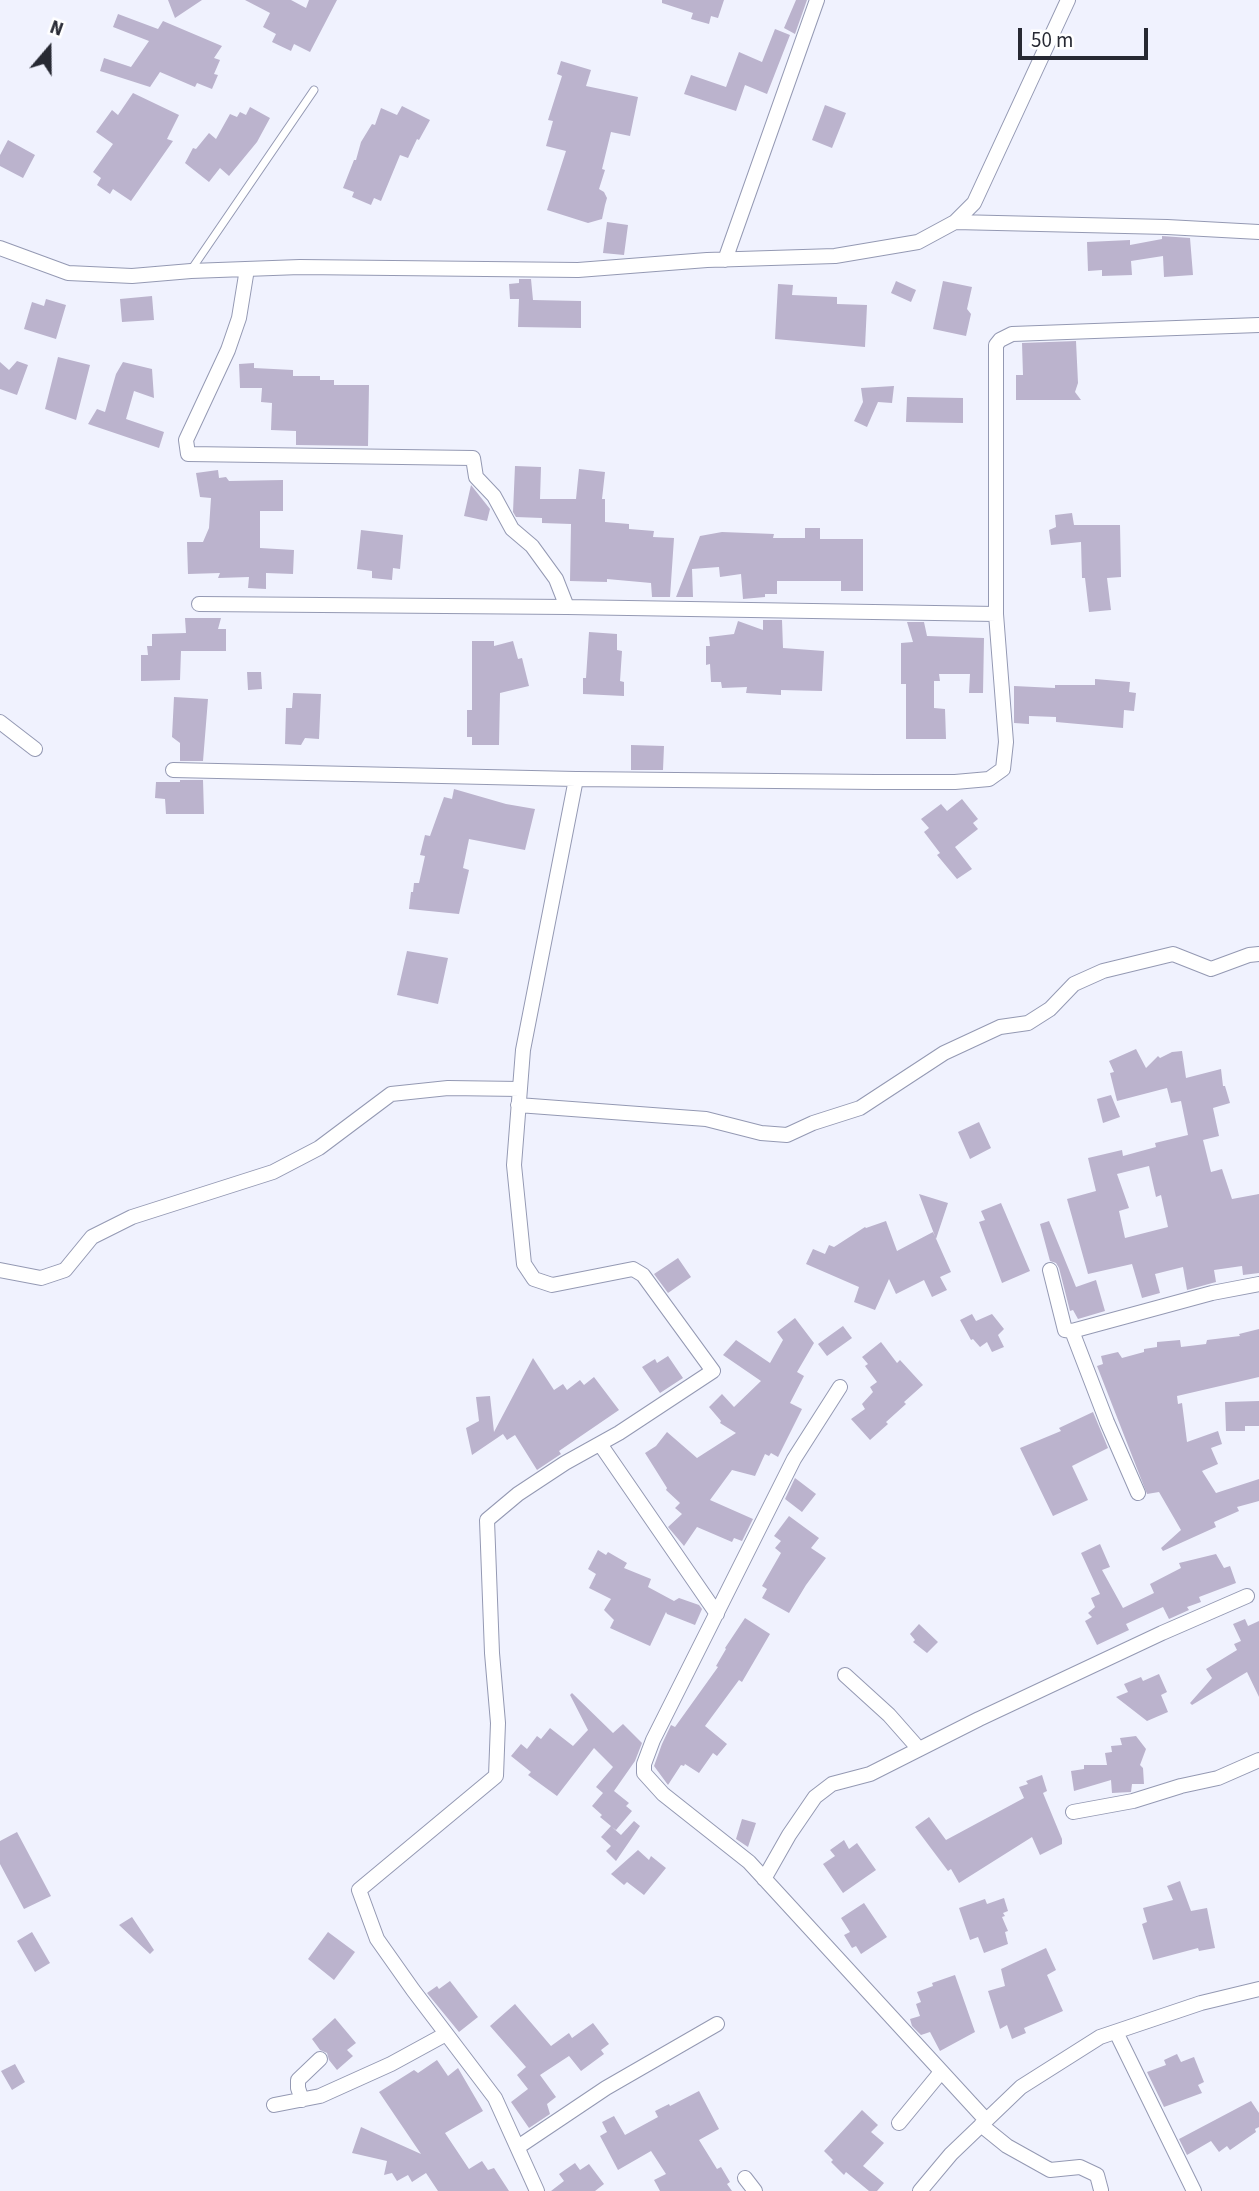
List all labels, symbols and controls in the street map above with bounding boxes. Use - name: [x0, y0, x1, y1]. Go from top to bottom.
- north arrow: [14, 14, 84, 84]
- text: N: [46, 14, 67, 44]
- scale bar: [1021, 14, 1150, 58]
- text: 50 m: [1031, 25, 1073, 55]

